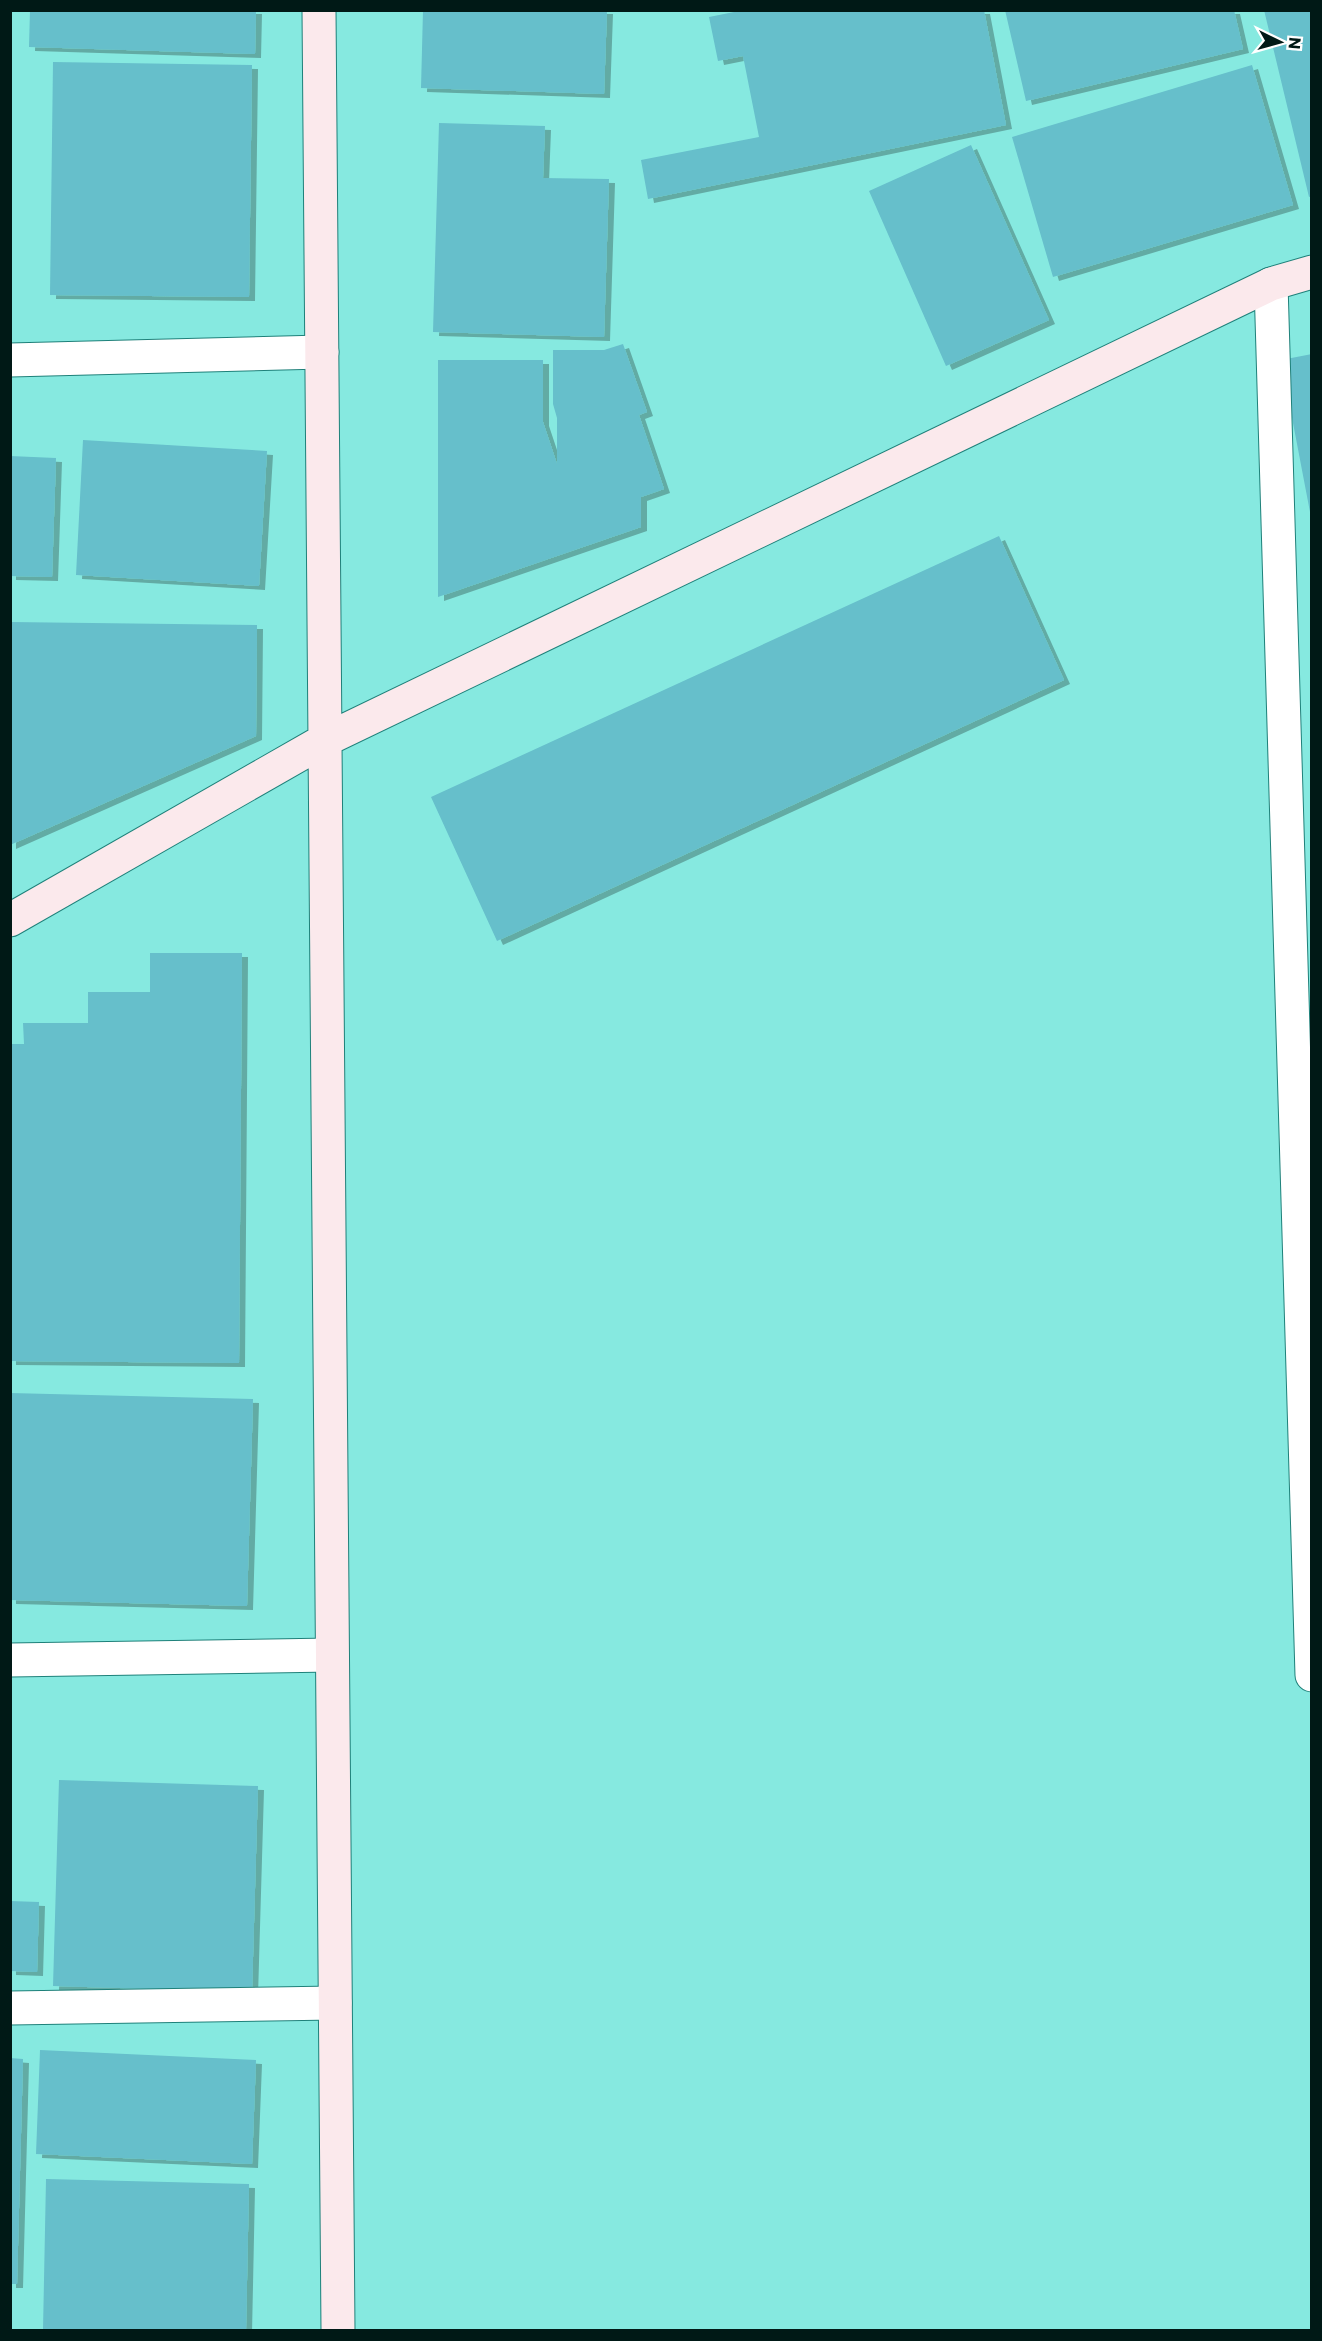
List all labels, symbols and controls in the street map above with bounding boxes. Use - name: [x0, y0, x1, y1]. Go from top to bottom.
- north arrow: [1250, 12, 1310, 72]
- text: N: [1285, 37, 1305, 50]

